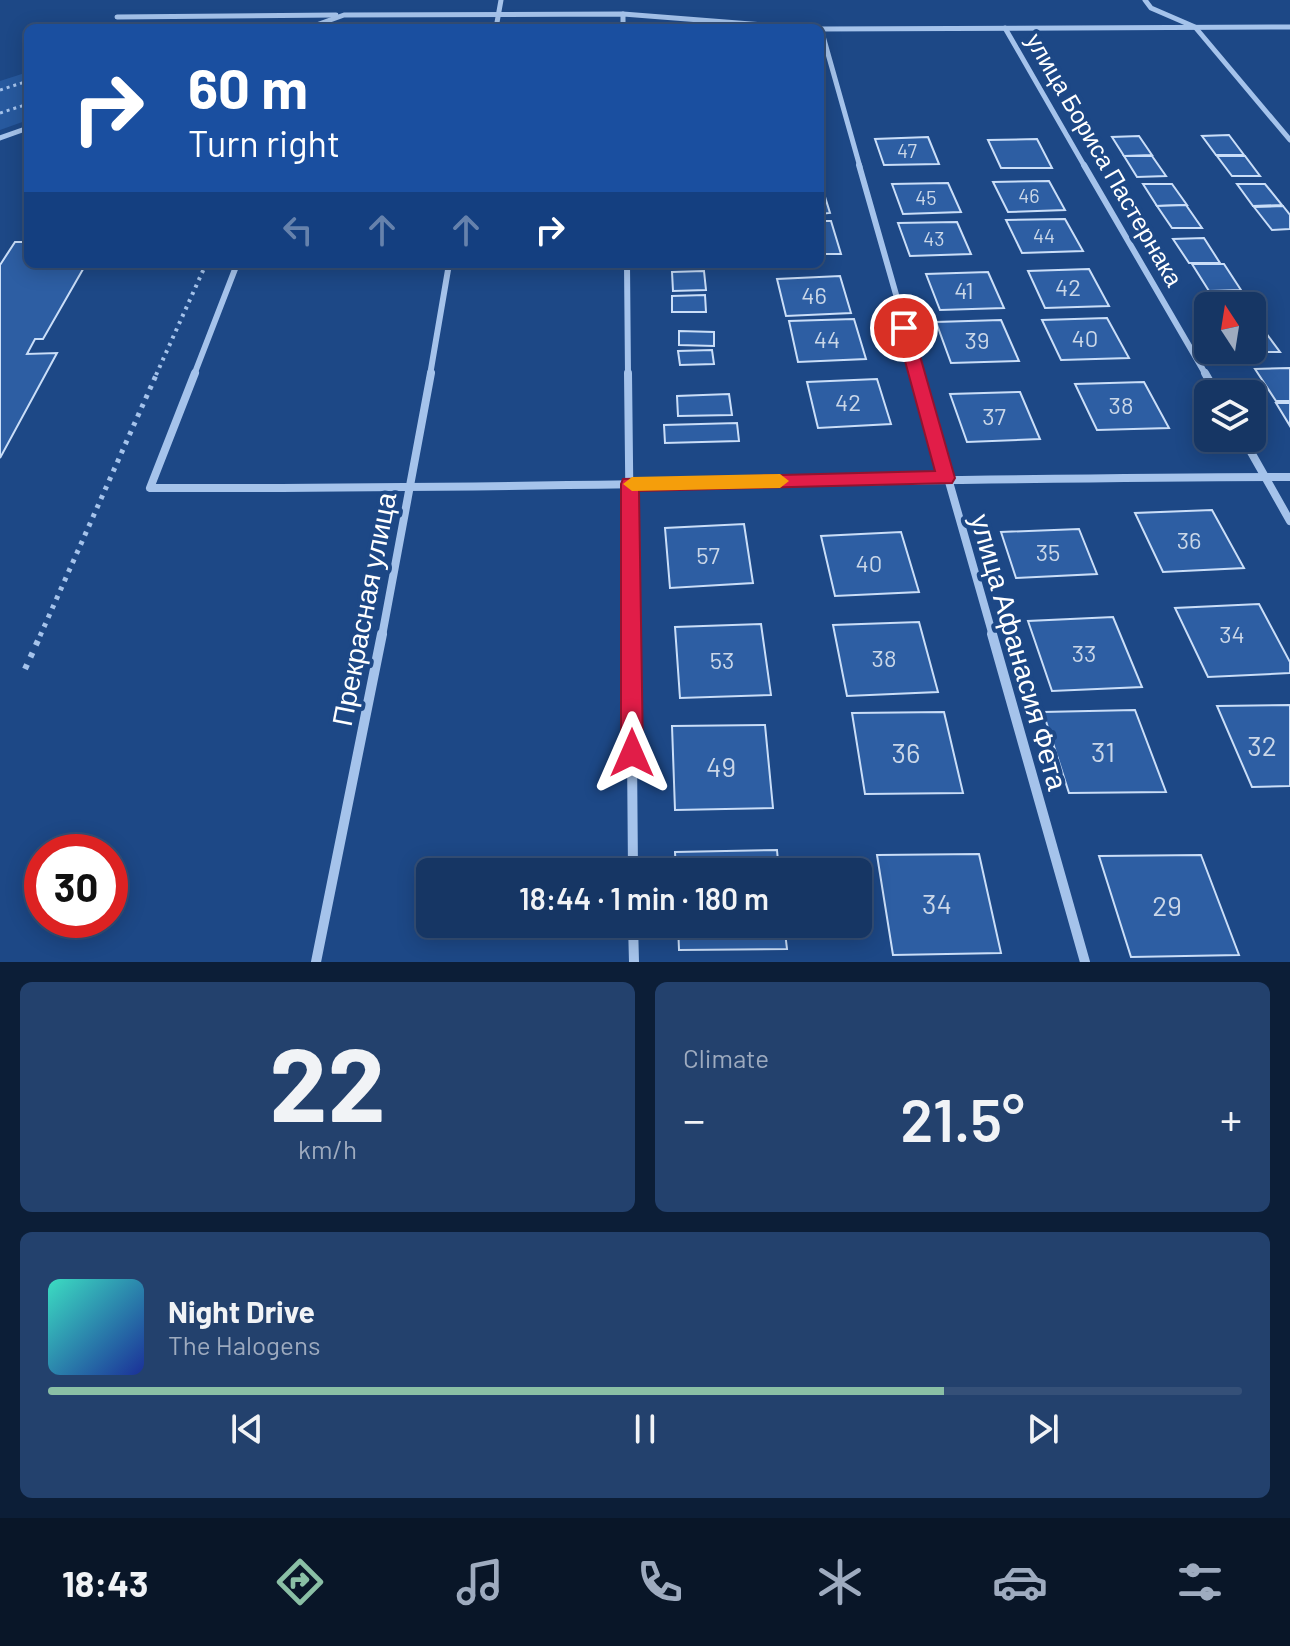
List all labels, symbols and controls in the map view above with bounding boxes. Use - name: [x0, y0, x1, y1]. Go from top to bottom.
- street label: улица Бориса Пастернака: [1021, 27, 1190, 292]
- text: 60 m: [188, 53, 308, 120]
- icon: right: [56, 56, 160, 160]
- text: Turn right: [188, 121, 340, 164]
- house number: 47: [897, 138, 917, 162]
- house number: 46: [1018, 183, 1040, 207]
- house number: 45: [915, 185, 937, 209]
- icon: left: [276, 208, 320, 252]
- icon: ahead: [360, 208, 404, 252]
- icon: ahead: [444, 208, 488, 252]
- icon: right: [528, 208, 572, 252]
- house number: 44: [1033, 223, 1055, 247]
- house number: 43: [923, 226, 945, 250]
- house number: 42: [1055, 272, 1081, 301]
- house number: 41: [954, 275, 974, 304]
- house number: 46: [801, 280, 827, 309]
- north arrow: [1194, 292, 1266, 364]
- map controls: [1194, 292, 1266, 452]
- pin: [870, 294, 938, 362]
- icon: arrive: [882, 306, 926, 350]
- house number: 40: [1072, 323, 1098, 352]
- house number: 44: [814, 324, 840, 353]
- house number: 39: [965, 325, 989, 354]
- button: layers: [1194, 380, 1266, 452]
- house number: 42: [835, 387, 861, 416]
- house number: 38: [1109, 390, 1133, 419]
- house number: 37: [982, 401, 1006, 430]
- street label: Прекрасная улица: [324, 489, 402, 729]
- street label: улица Афанасия Фета: [964, 510, 1076, 794]
- house number: 36: [1177, 525, 1201, 554]
- house number: 35: [1036, 537, 1060, 566]
- house number: 57: [696, 540, 720, 569]
- house number: 40: [856, 548, 882, 577]
- house number: 34: [1219, 619, 1245, 648]
- house number: 33: [1072, 638, 1096, 667]
- house number: 38: [872, 643, 896, 672]
- house number: 53: [710, 645, 734, 674]
- position arrow: [590, 711, 674, 795]
- house number: 32: [1247, 728, 1277, 762]
- house number: 31: [1091, 734, 1115, 768]
- house number: 36: [892, 735, 920, 769]
- house number: 49: [706, 749, 736, 783]
- speed limit sign: 30: [24, 834, 128, 938]
- text: 18:44 · 1 min · 180 m: [519, 880, 769, 916]
- house number: 34: [922, 886, 952, 920]
- house number: 29: [1152, 888, 1182, 922]
- text: 22: [269, 1018, 386, 1143]
- text: Climate: [683, 1042, 769, 1073]
- text: 21.5°: [900, 1082, 1025, 1154]
- text: −: [683, 1092, 705, 1145]
- text: +: [1220, 1092, 1242, 1145]
- text: km/h: [298, 1133, 357, 1164]
- text: Night Drive: [168, 1293, 315, 1329]
- text: The Halogens: [168, 1329, 320, 1360]
- icon: previous: [225, 1407, 269, 1451]
- icon: pause: [623, 1407, 667, 1451]
- icon: next: [1021, 1407, 1065, 1451]
- icon: directions: [272, 1554, 328, 1610]
- icon: music: [452, 1554, 508, 1610]
- icon: phone: [632, 1554, 688, 1610]
- icon: climate: [812, 1554, 868, 1610]
- icon: car: [992, 1554, 1048, 1610]
- icon: filters: [1172, 1554, 1228, 1610]
- text: 18:43: [62, 1561, 149, 1604]

